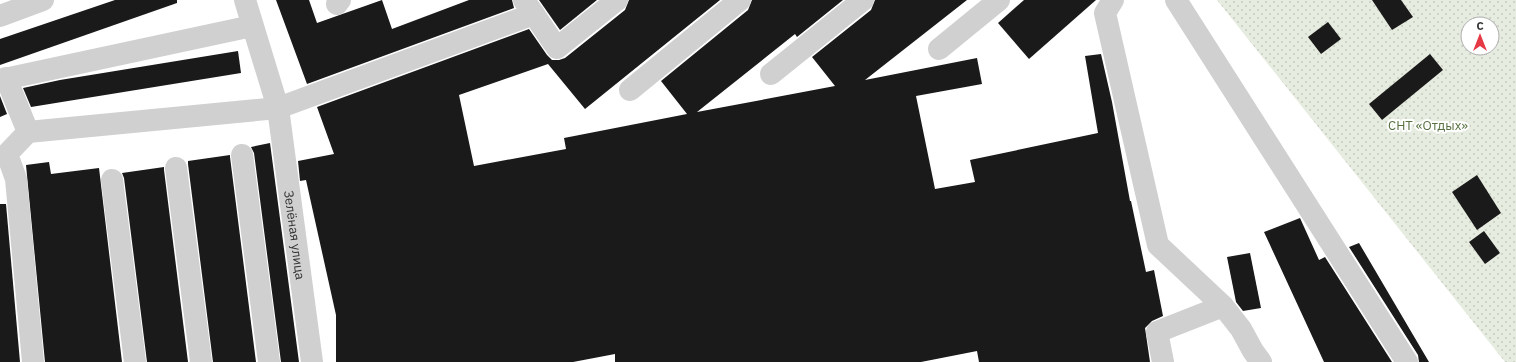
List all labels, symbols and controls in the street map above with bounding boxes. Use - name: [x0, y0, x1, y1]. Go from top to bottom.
- north arrow: [1460, 16, 1500, 56]
- text: С: [1476, 19, 1484, 33]
- park label: СНТ «Отдых»: [1388, 117, 1468, 134]
- street label: Зелёная улица: [280, 189, 309, 281]

